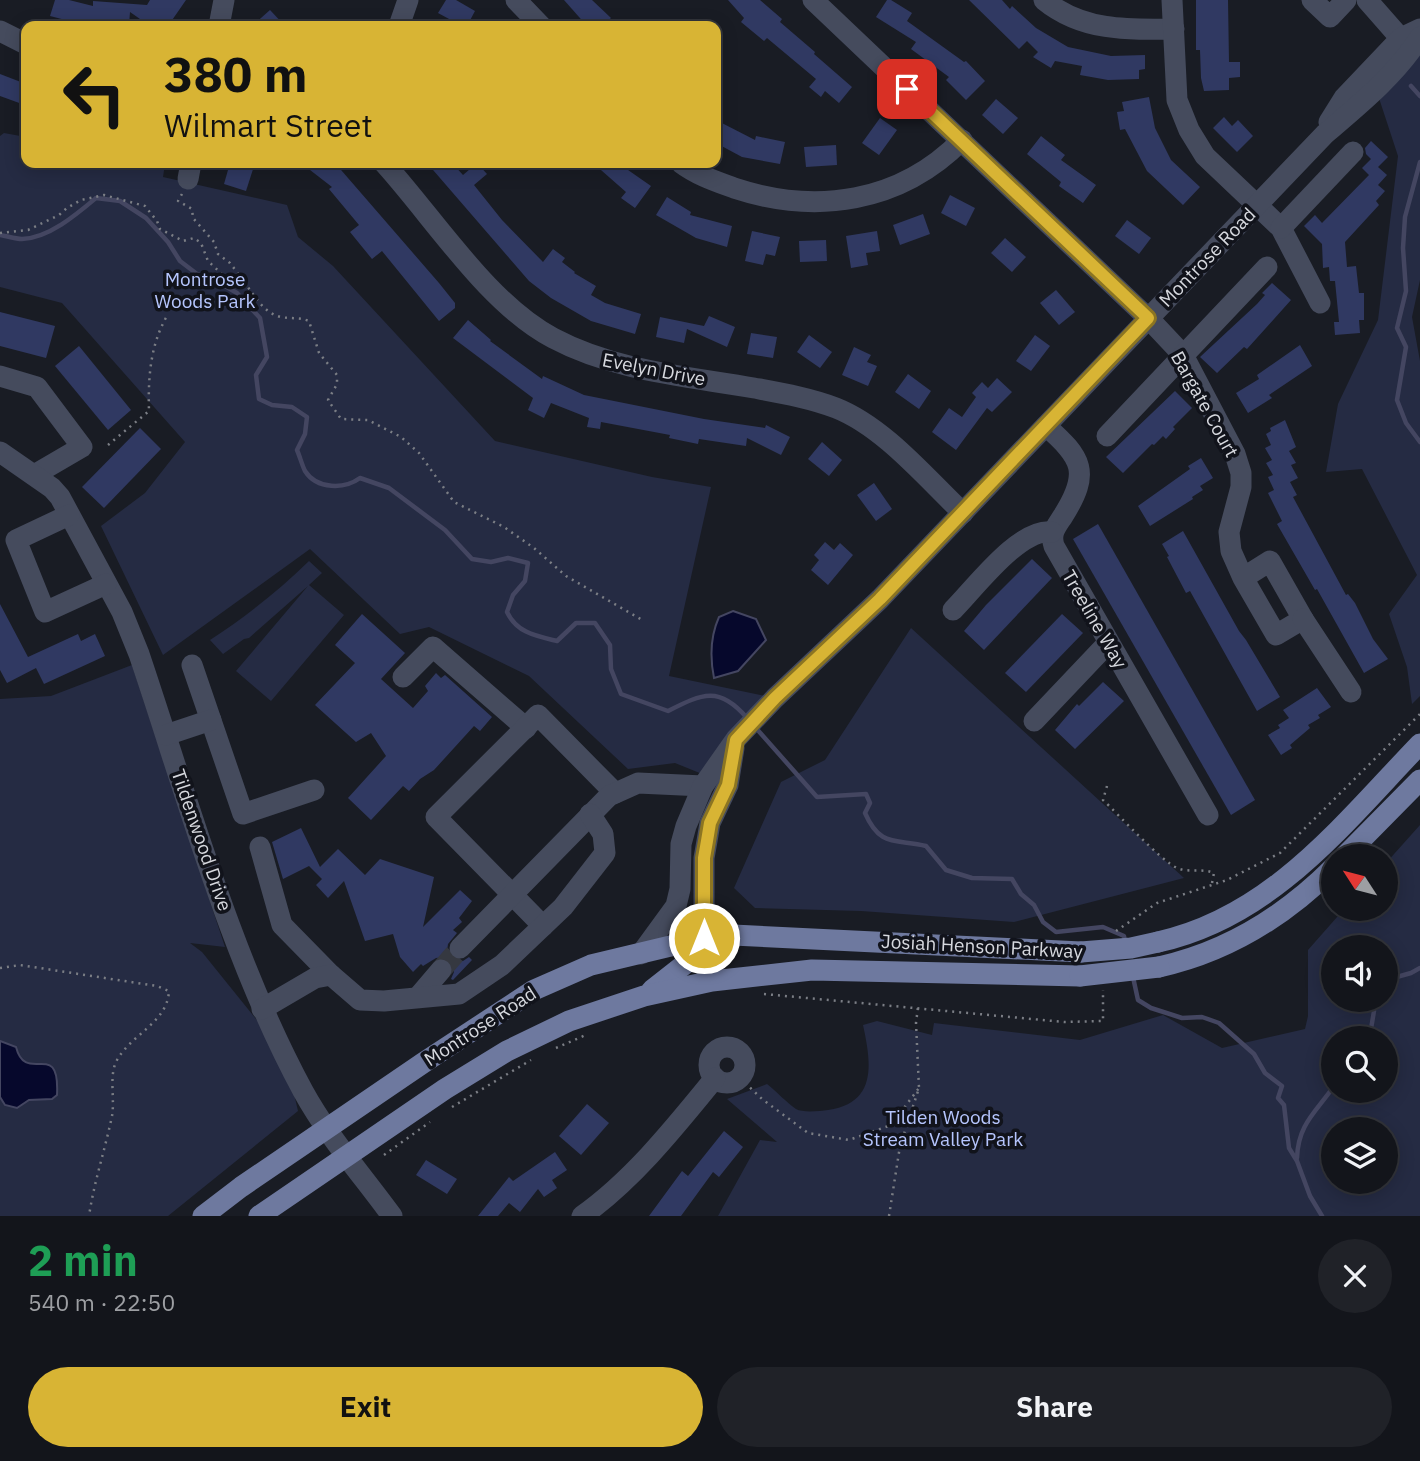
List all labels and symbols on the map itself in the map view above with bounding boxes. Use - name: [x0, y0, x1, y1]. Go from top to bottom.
- pin: [877, 59, 937, 119]
- street label: Montrose Road: [1154, 202, 1260, 312]
- park label: Montrose Woods Park: [154, 267, 256, 313]
- street label: Evelyn Drive: [600, 347, 708, 391]
- street label: Bargate Court: [1166, 347, 1244, 461]
- street label: Treeline Way: [1057, 566, 1133, 673]
- street label: Tildenwood Drive: [167, 766, 237, 914]
- north arrow: [1321, 844, 1398, 920]
- position arrow: [667, 901, 741, 975]
- street label: Josiah Henson Parkway: [881, 929, 1084, 963]
- street label: Montrose Road: [419, 981, 541, 1071]
- park label: Tilden Woods Stream Valley Park: [863, 1105, 1023, 1151]

